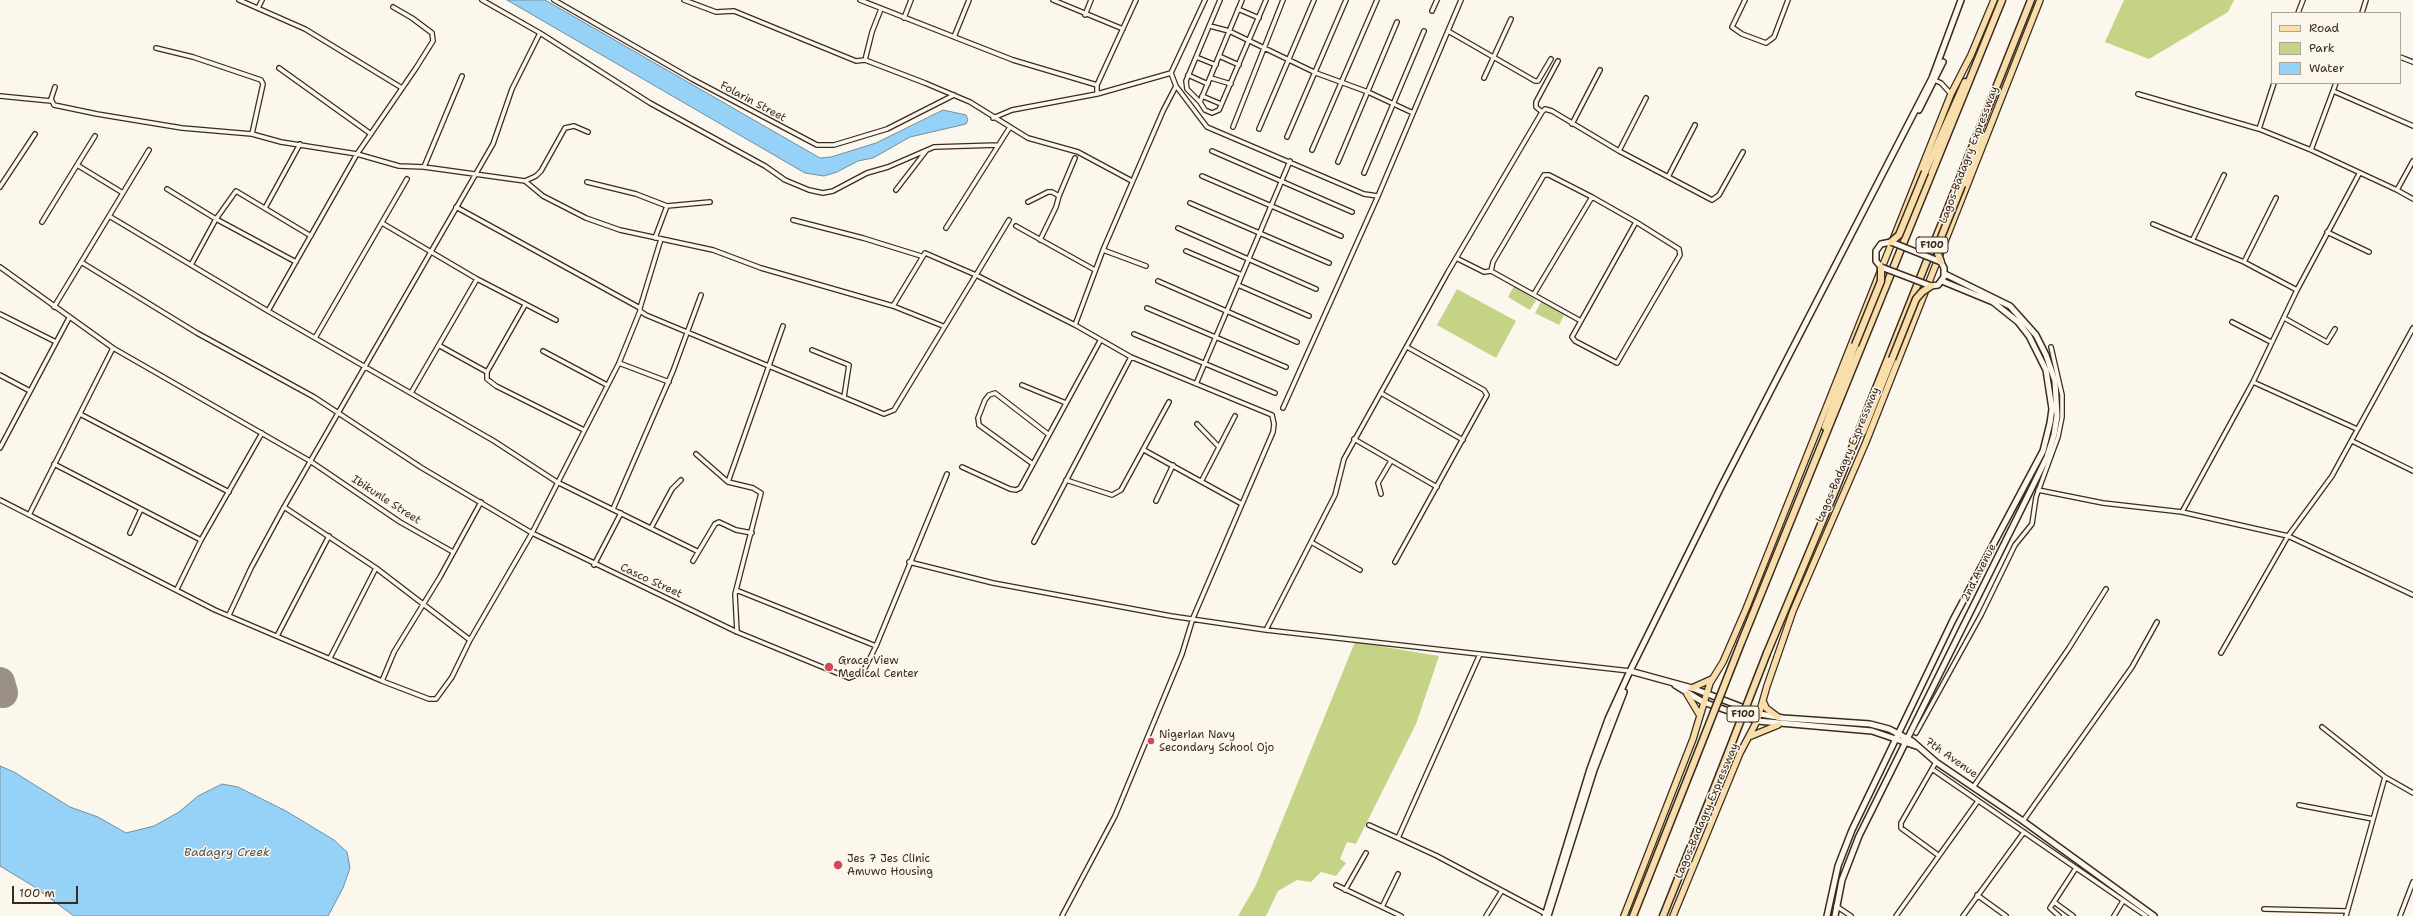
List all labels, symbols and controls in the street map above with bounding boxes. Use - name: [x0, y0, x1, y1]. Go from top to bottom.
- legend: [2271, 12, 2401, 84]
- text: Road: [2309, 20, 2339, 36]
- text: Park: [2309, 40, 2335, 56]
- text: Water: [2309, 60, 2344, 76]
- street label: Folarin Street: [718, 79, 788, 125]
- street label: Lagos-Badagry Expressway: [1937, 84, 2001, 226]
- road number: F100: [1916, 237, 1948, 253]
- street label: Lagos-Badagry Expressway: [1813, 385, 1883, 525]
- street label: Ibikunle Street: [349, 473, 423, 527]
- street label: 2nd Avenue: [1959, 542, 1999, 604]
- street label: Casco Street: [618, 561, 684, 601]
- place label: Grace View Medical Center: [838, 654, 919, 680]
- marker: Grace View Medical Center: [823, 661, 835, 673]
- road number: F100: [1727, 706, 1759, 722]
- place label: Nigerian Navy Secondary School Ojo: [1159, 728, 1274, 754]
- street label: 7th Avenue: [1922, 735, 1980, 781]
- marker: Nigerian Navy Secondary School Ojo: [1146, 736, 1156, 746]
- street label: Lagos-Badagry Expressway: [1672, 741, 1742, 881]
- water label: Badagry Creek: [184, 846, 270, 860]
- place label: Jes 7 Jes Clinic Amuwo Housing: [847, 852, 933, 878]
- marker: Jes 7 Jes Clinic Amuwo Housing: [832, 859, 844, 871]
- scale bar: [14, 878, 80, 904]
- text: 100 m: [19, 885, 55, 901]

